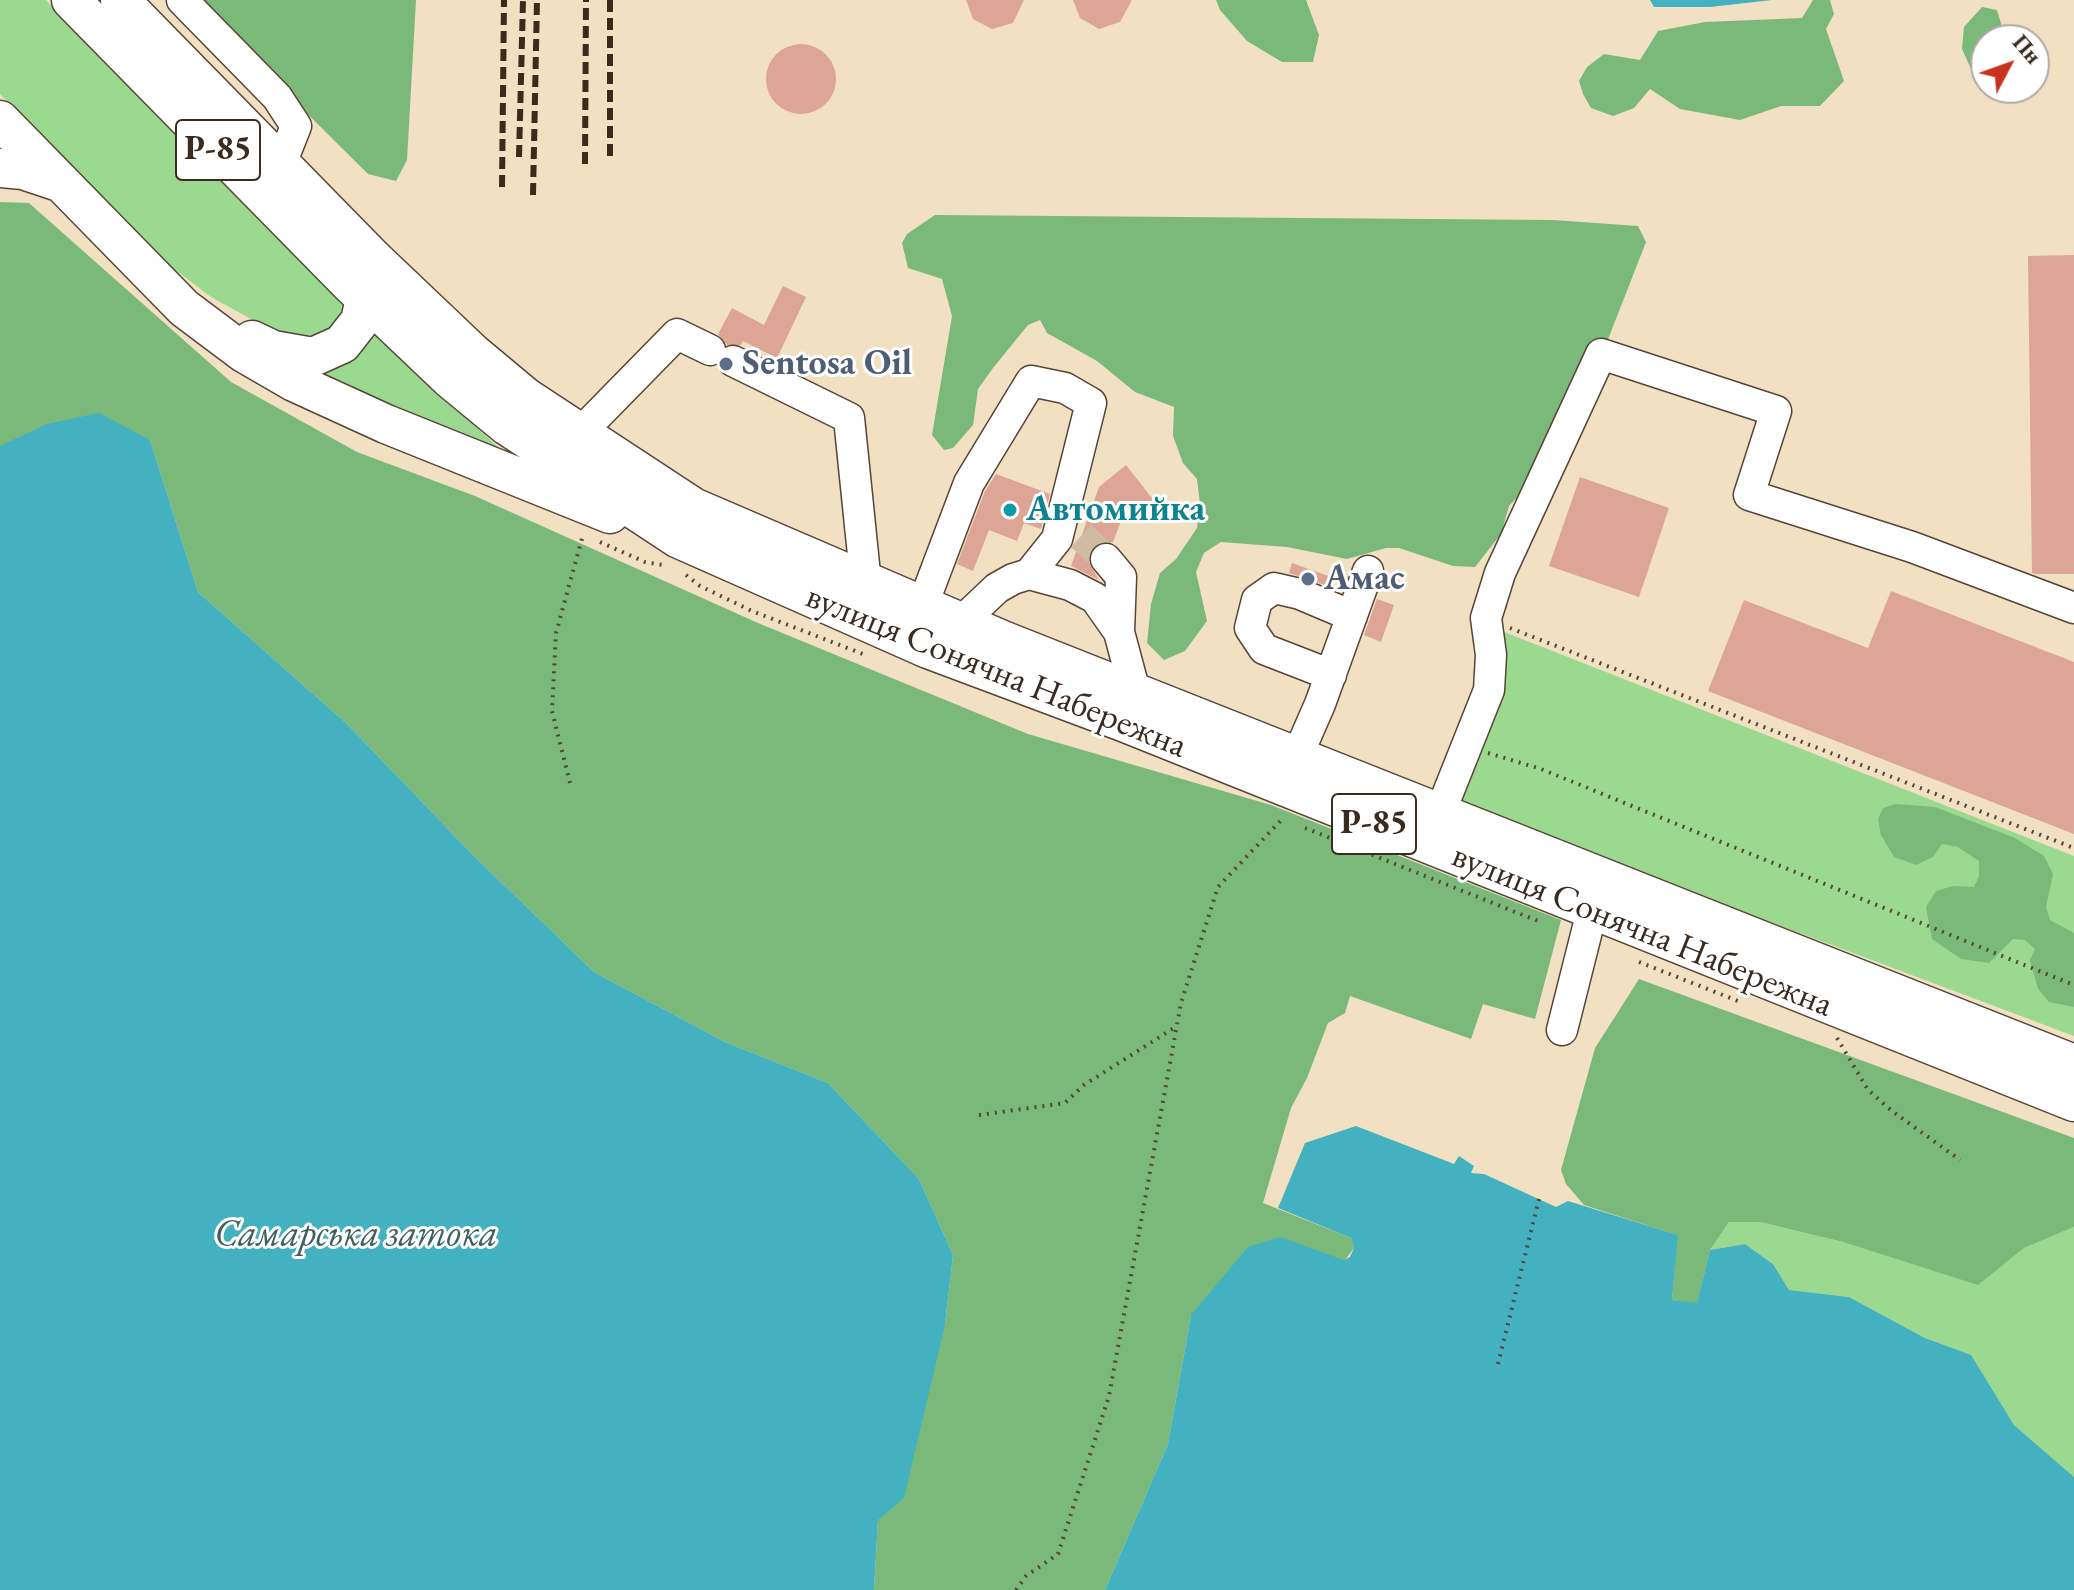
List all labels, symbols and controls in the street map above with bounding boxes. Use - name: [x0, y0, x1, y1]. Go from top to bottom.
- north arrow: [1970, 24, 2050, 104]
- text: Пн: [2006, 28, 2048, 70]
- road number: Р-85: [176, 120, 260, 180]
- place label: Sentosa Oil: [742, 342, 912, 386]
- marker: Sentosa Oil: [717, 355, 735, 373]
- place label: Автомийка: [1026, 488, 1205, 532]
- marker: Автомийка: [1001, 501, 1019, 519]
- place label: Амас: [1324, 557, 1405, 601]
- marker: Амас: [1299, 570, 1317, 588]
- street label: вулиця Сонячна Набережна: [799, 576, 1193, 768]
- road number: Р-85: [1332, 794, 1416, 854]
- street label: вулиця Сонячна Набережна: [1445, 835, 1839, 1027]
- water label: Самарська затока: [214, 1212, 498, 1258]

